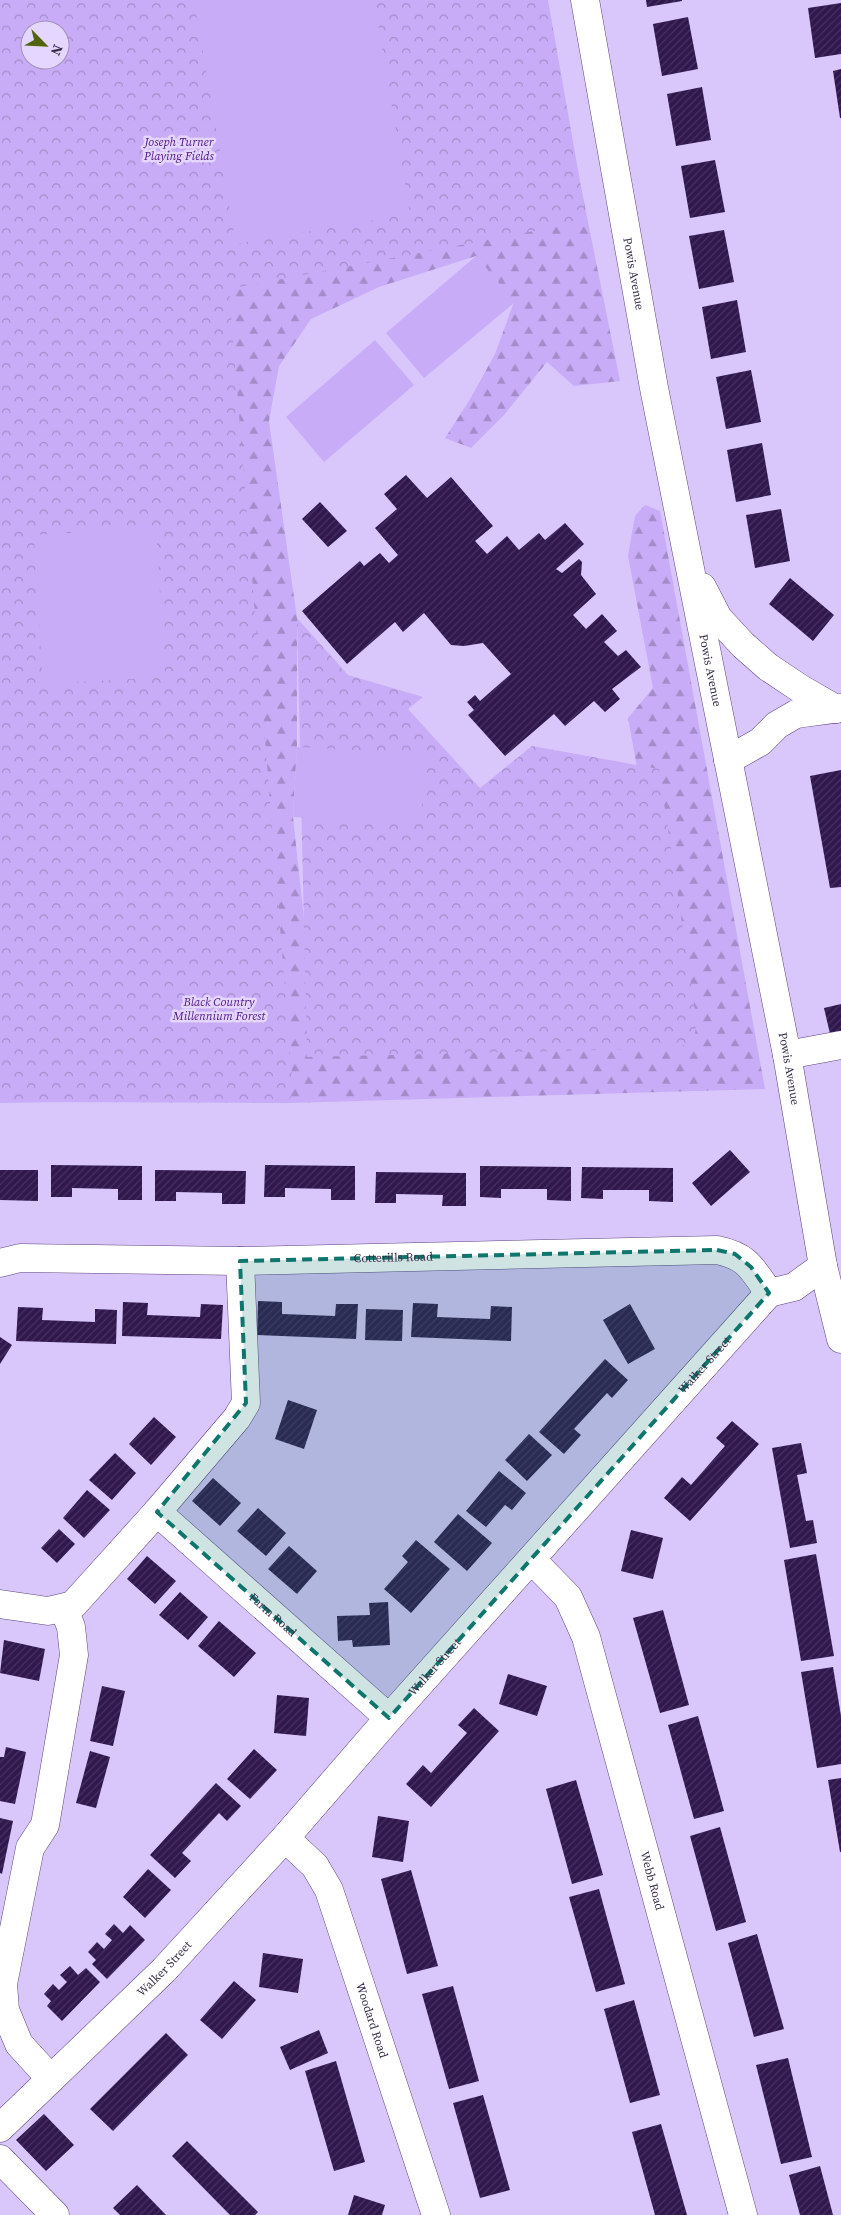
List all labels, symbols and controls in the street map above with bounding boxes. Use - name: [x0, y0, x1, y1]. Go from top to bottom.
- north arrow: [20, 20, 70, 70]
- text: N: [46, 42, 68, 59]
- park label: Joseph Turner Playing Fields: [143, 134, 215, 164]
- street label: Powis Avenue: [619, 236, 648, 311]
- street label: Powis Avenue: [695, 633, 725, 708]
- park label: Black Country Millennium Forest: [172, 994, 266, 1024]
- street label: Powis Avenue: [775, 1031, 803, 1106]
- street label: Cotterills Road: [354, 1249, 433, 1266]
- street label: Walker Street: [675, 1333, 734, 1397]
- street label: Farm Road: [246, 1589, 300, 1640]
- street label: Walker Street: [405, 1635, 465, 1699]
- street label: Webb Road: [637, 1849, 668, 1912]
- street label: Walker Street: [134, 1937, 195, 2000]
- street label: Woodard Road: [352, 1981, 392, 2060]

